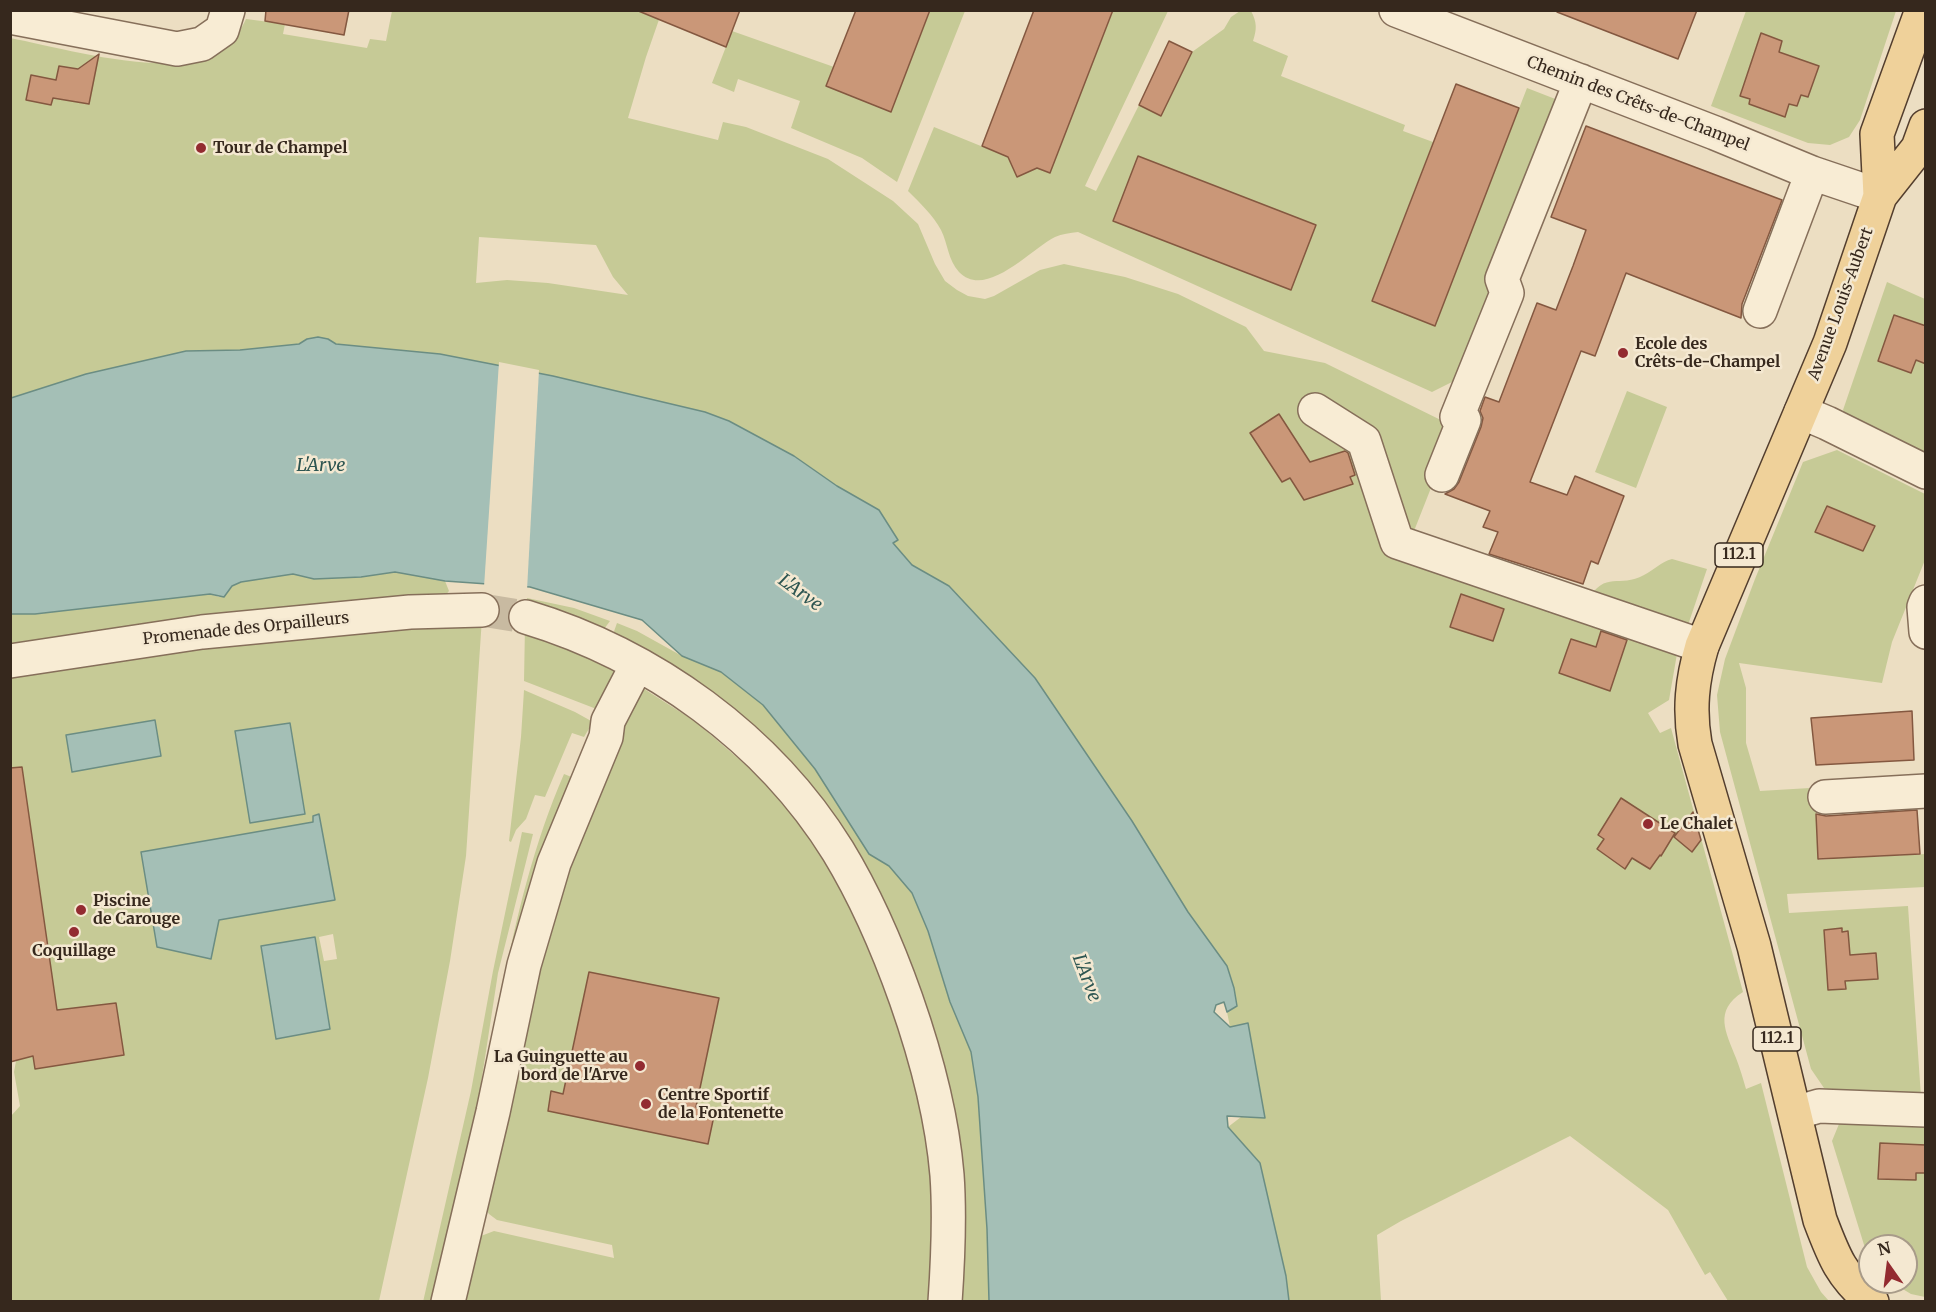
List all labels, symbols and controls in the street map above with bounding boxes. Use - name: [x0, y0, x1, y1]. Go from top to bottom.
- street label: Chemin des Crêts-de-Champel: [1524, 53, 1752, 155]
- place label: Tour de Champel: [213, 138, 347, 158]
- marker: Tour de Champel: [194, 141, 208, 155]
- street label: Avenue Louis-Aubert: [1804, 225, 1878, 383]
- place label: Ecole des Crêts-de-Champel: [1635, 334, 1780, 372]
- marker: Ecole des Crêts-de-Champel: [1616, 346, 1630, 360]
- water label: L'Arve: [296, 455, 346, 477]
- road number: 112.1: [1715, 543, 1763, 567]
- water label: L'Arve: [774, 570, 826, 616]
- street label: Promenade des Orpailleurs: [142, 609, 350, 649]
- place label: Le Chalet: [1660, 814, 1733, 834]
- marker: Le Chalet: [1641, 817, 1655, 831]
- place label: Piscine de Carouge: [93, 891, 180, 929]
- marker: Piscine de Carouge: [74, 903, 88, 917]
- marker: Coquillage: [67, 925, 81, 939]
- place label: Coquillage: [32, 941, 116, 961]
- water label: L'Arve: [1067, 951, 1105, 1005]
- road number: 112.1: [1753, 1027, 1801, 1051]
- place label: La Guinguette au bord de l'Arve: [494, 1047, 628, 1085]
- marker: La Guinguette au bord de l'Arve: [633, 1059, 647, 1073]
- place label: Centre Sportif de la Fontenette: [658, 1085, 784, 1123]
- marker: Centre Sportif de la Fontenette: [639, 1097, 653, 1111]
- north arrow: [1858, 1234, 1918, 1294]
- text: N: [1876, 1237, 1893, 1260]

